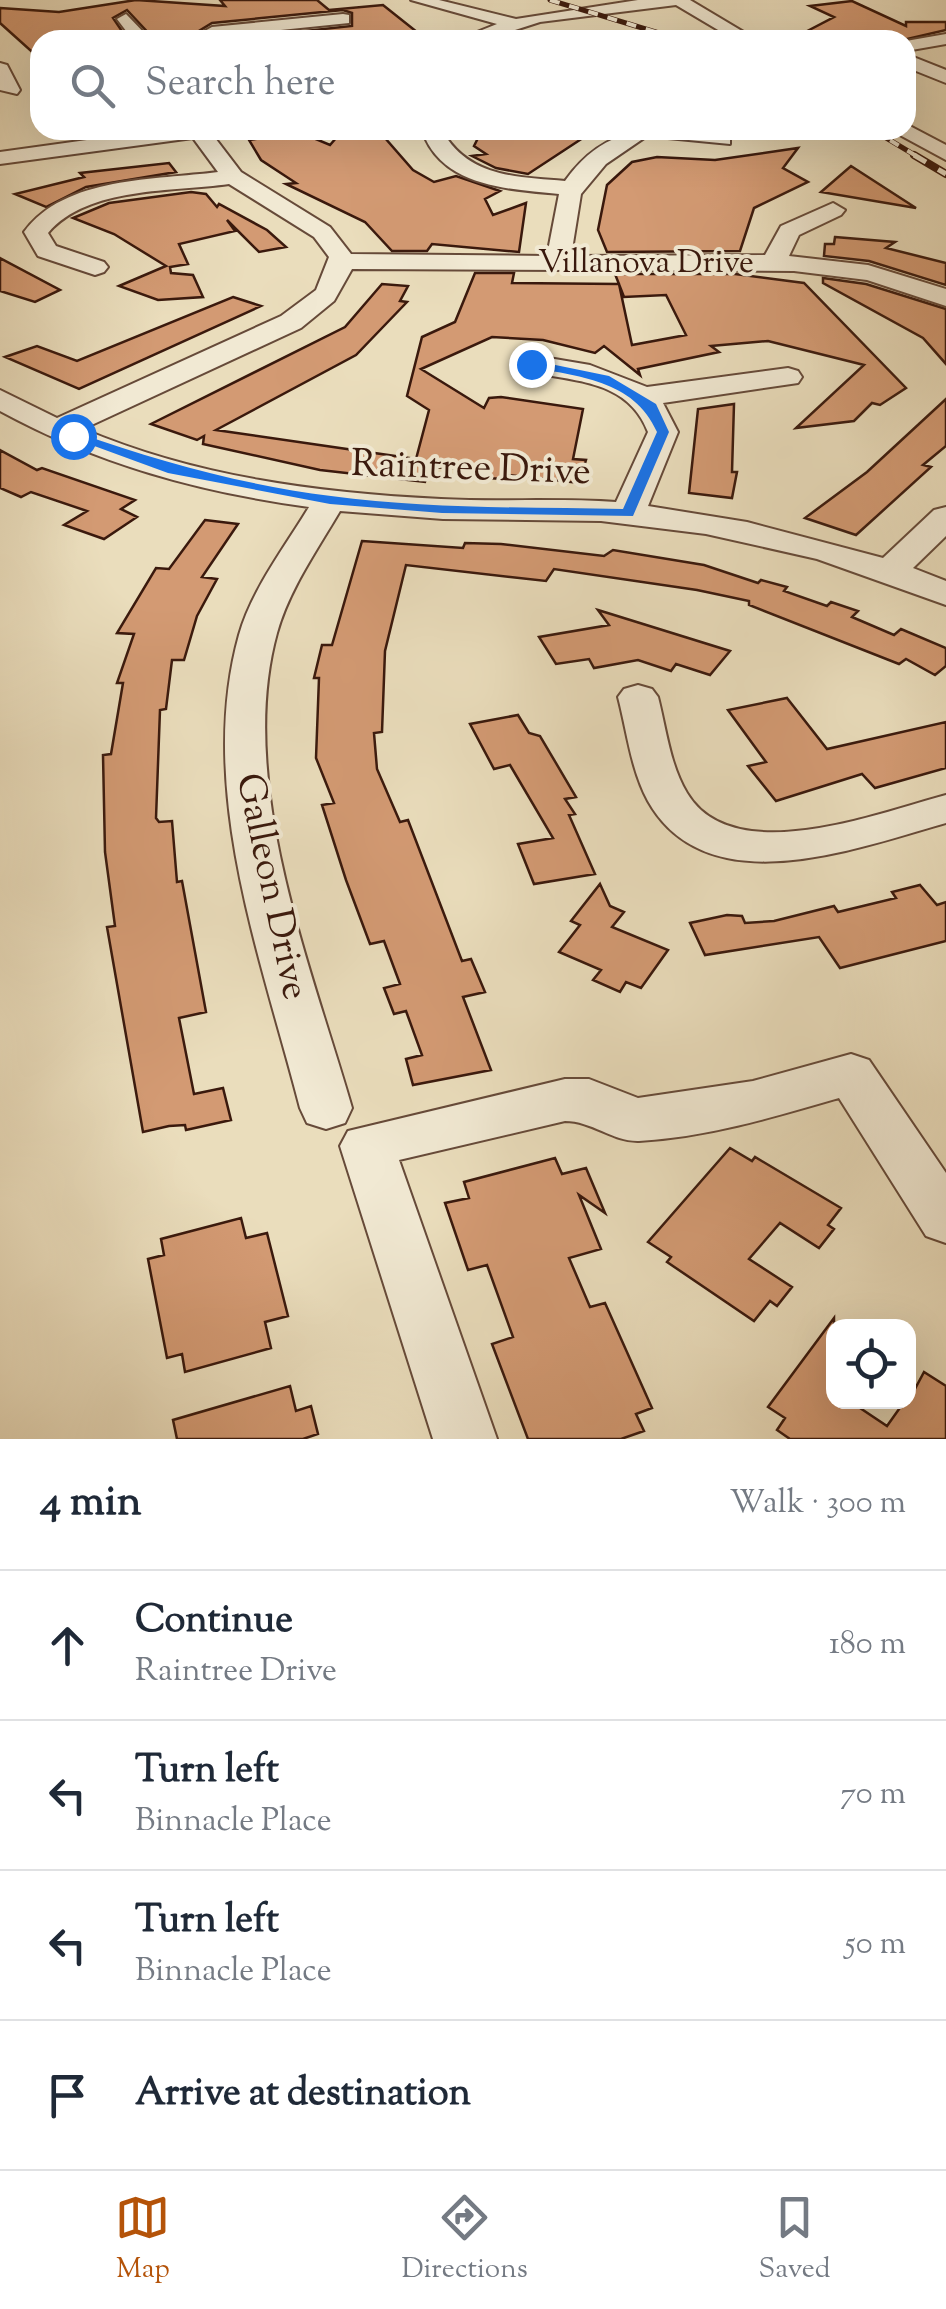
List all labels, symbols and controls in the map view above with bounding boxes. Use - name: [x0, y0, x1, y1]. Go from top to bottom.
- search box: [30, 30, 916, 140]
- icon: search: [65, 58, 120, 113]
- text: Search here: [145, 58, 336, 112]
- street label: Villanova Drive: [538, 241, 754, 287]
- route end: [509, 342, 555, 388]
- route start: [51, 414, 97, 460]
- street label: Raintree Drive: [350, 439, 592, 501]
- street label: Galleon Drive: [220, 769, 320, 1005]
- map controls: [826, 1319, 916, 1409]
- button: locate: [826, 1319, 916, 1409]
- text: 4 min: [40, 1474, 142, 1534]
- text: Walk · 300 m: [729, 1481, 906, 1527]
- text: Continue: [135, 1595, 293, 1649]
- icon: ahead: [40, 1618, 95, 1673]
- text: 180 m: [829, 1622, 906, 1668]
- text: Raintree Drive: [135, 1649, 337, 1695]
- text: Turn left: [135, 1745, 279, 1799]
- icon: left: [40, 1768, 95, 1823]
- text: 70 m: [840, 1772, 906, 1818]
- text: Binnacle Place: [135, 1799, 332, 1845]
- text: Turn left: [135, 1895, 279, 1949]
- icon: left: [40, 1918, 95, 1973]
- text: 50 m: [845, 1922, 906, 1968]
- text: Binnacle Place: [135, 1949, 332, 1995]
- icon: arrive: [40, 2068, 95, 2123]
- text: Arrive at destination: [135, 2068, 471, 2122]
- tab: Map: [115, 2190, 170, 2290]
- tab: Directions: [401, 2190, 528, 2290]
- tab: Saved: [759, 2190, 831, 2290]

